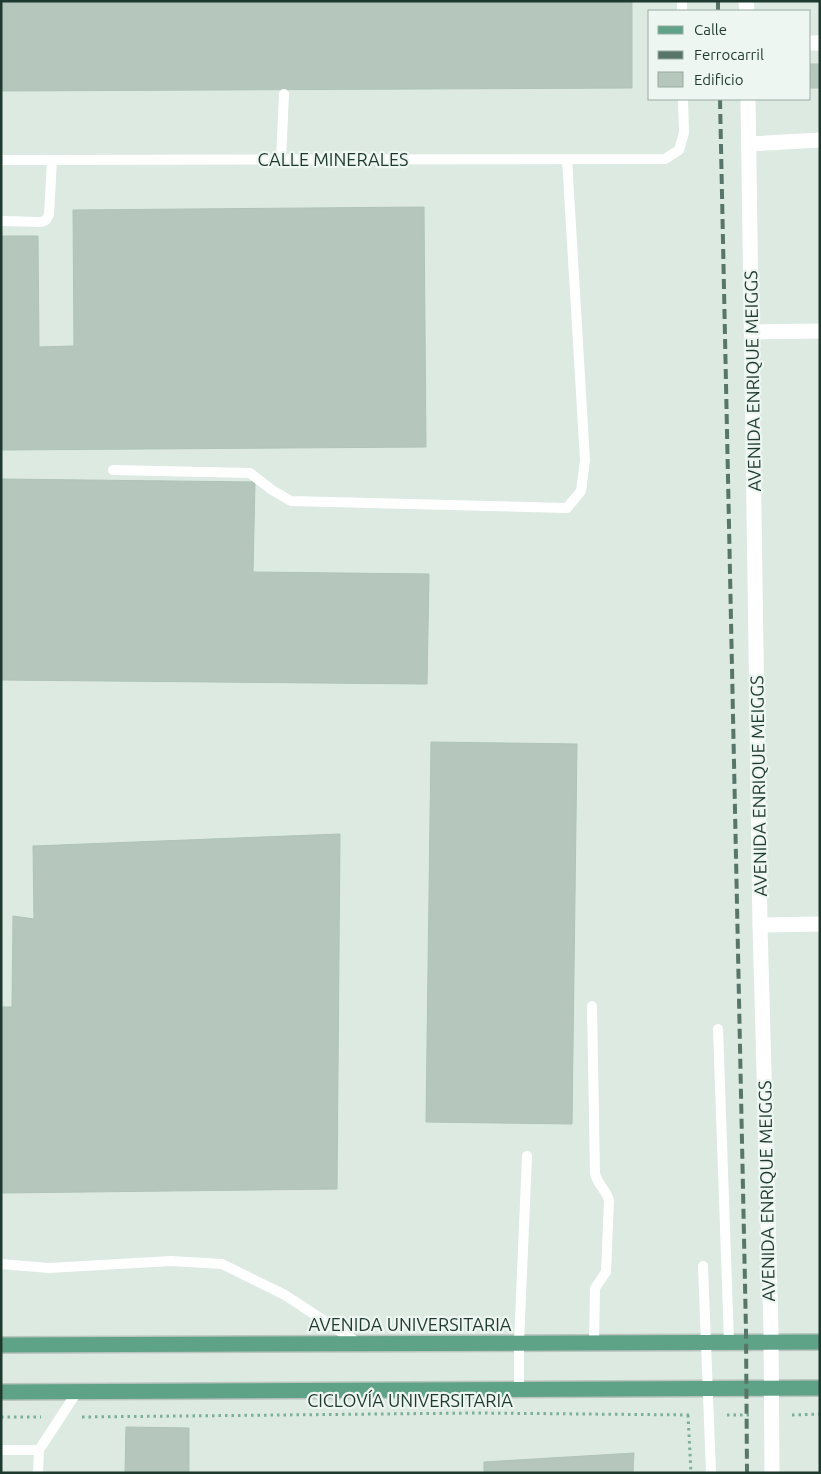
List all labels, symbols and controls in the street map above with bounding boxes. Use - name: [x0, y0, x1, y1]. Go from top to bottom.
- legend: [648, 10, 811, 100]
- text: Calle: [694, 21, 727, 38]
- text: Ferrocarril: [694, 46, 764, 63]
- text: Edificio: [694, 71, 743, 88]
- street label: CALLE MINERALES: [257, 149, 409, 169]
- street label: AVENIDA ENRIQUE MEIGGS: [740, 270, 765, 492]
- street label: AVENIDA ENRIQUE MEIGGS: [746, 675, 771, 897]
- street label: AVENIDA ENRIQUE MEIGGS: [754, 1080, 779, 1302]
- street label: AVENIDA UNIVERSITARIA: [309, 1314, 512, 1334]
- street label: CICLOVÍA UNIVERSITARIA: [307, 1389, 513, 1410]

